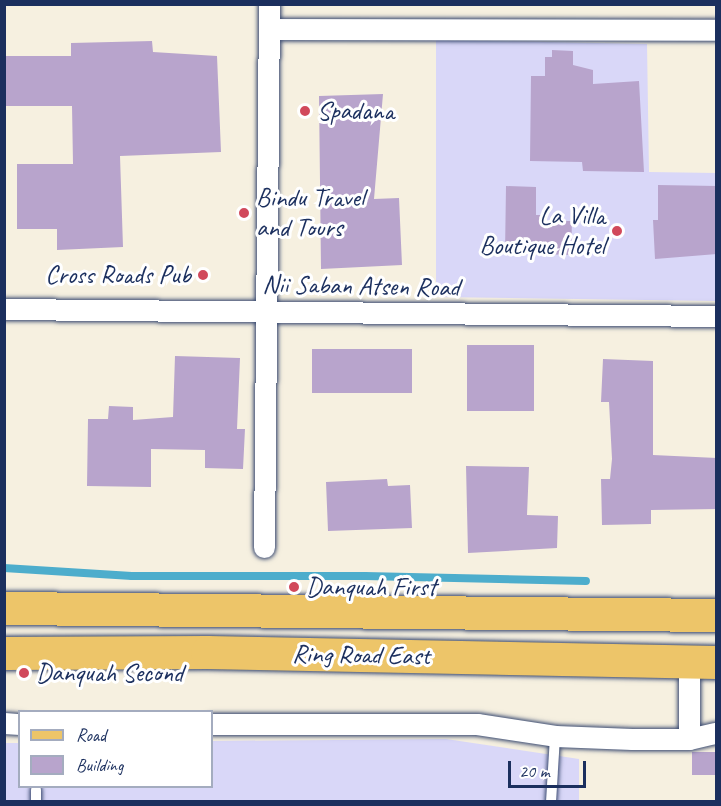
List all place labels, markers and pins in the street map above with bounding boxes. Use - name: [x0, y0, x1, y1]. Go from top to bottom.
- place label: Spadana: [317, 95, 394, 127]
- marker: Spadana: [298, 104, 312, 118]
- place label: Bindu Travel and Tours: [256, 182, 364, 243]
- place label: La Villa Boutique Hotel: [480, 200, 605, 262]
- marker: Bindu Travel and Tours: [237, 206, 251, 220]
- marker: La Villa Boutique Hotel: [610, 224, 624, 238]
- place label: Cross Roads Pub: [46, 259, 191, 291]
- marker: Cross Roads Pub: [196, 268, 210, 282]
- place label: Danquah First: [306, 571, 436, 603]
- marker: Danquah First: [287, 580, 301, 594]
- place label: Danquah Second: [36, 657, 183, 689]
- marker: Danquah Second: [17, 666, 31, 680]

